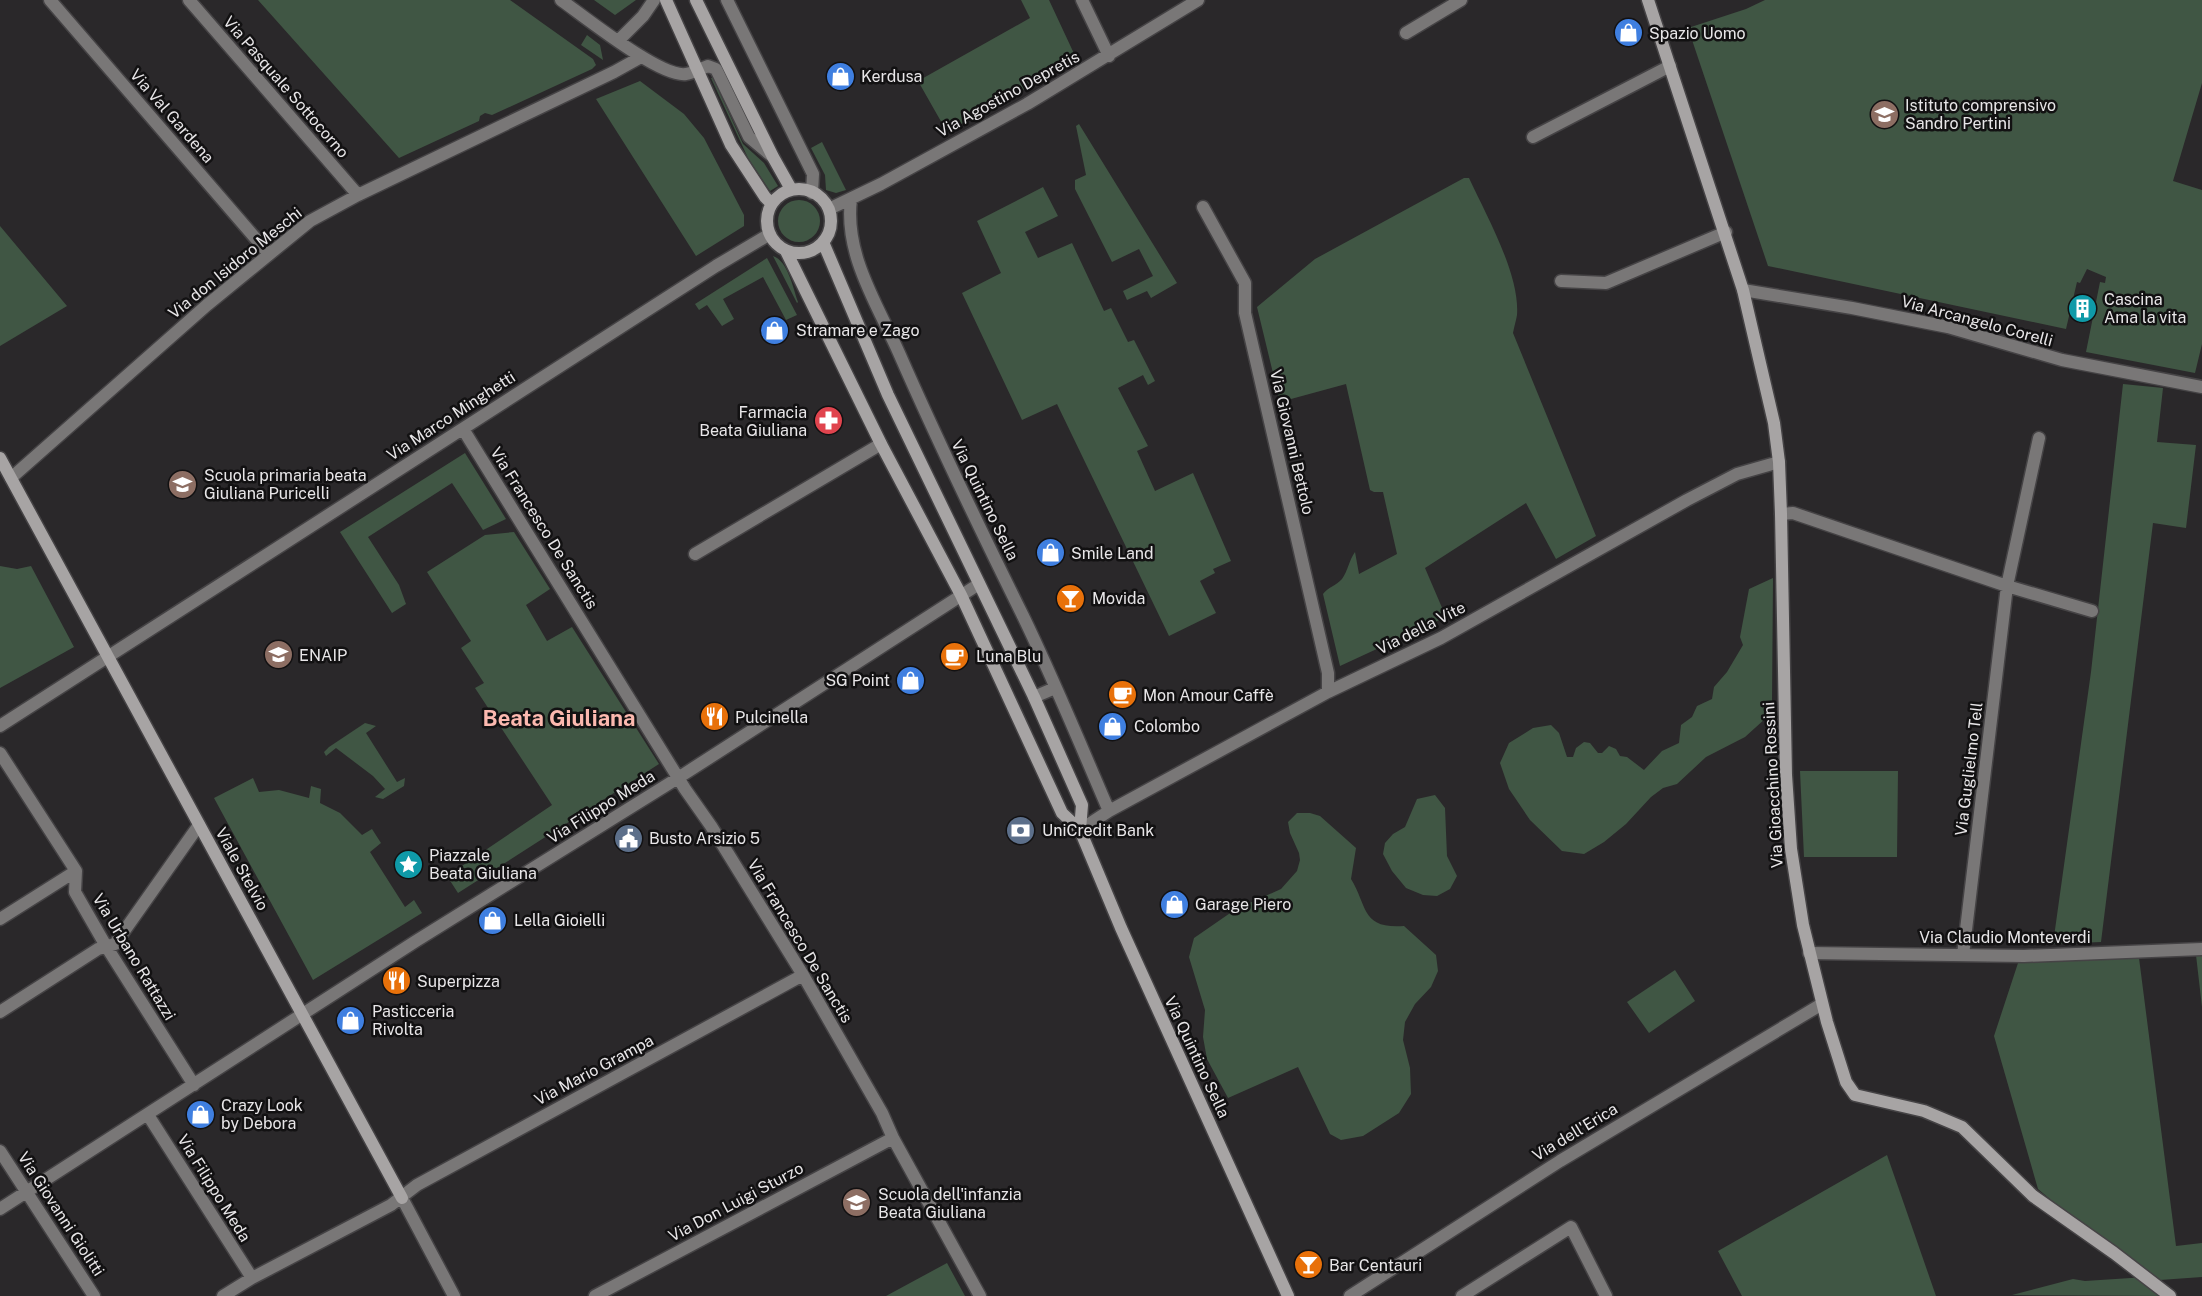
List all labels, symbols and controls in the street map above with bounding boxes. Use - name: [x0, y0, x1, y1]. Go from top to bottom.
- street label: Via Pasquale Sottocorno: [219, 12, 353, 162]
- shop icon: Spazio Uomo: [1612, 17, 1644, 49]
- place label: Spazio Uomo: [1649, 24, 1746, 43]
- street label: Via Agostino Depretis: [933, 47, 1083, 141]
- shop icon: Kerdusa: [824, 60, 856, 92]
- street label: Via Val Gardena: [126, 65, 218, 167]
- place label: Kerdusa: [861, 67, 922, 86]
- place label: Istituto comprensivo Sandro Pertini: [1905, 96, 2056, 133]
- school or university icon: Istituto comprensivo Sandro Pertini: [1868, 98, 1900, 130]
- street label: Via don Isidoro Meschi: [165, 203, 305, 323]
- place label: Cascina Ama la vita: [2104, 290, 2186, 327]
- street label: Via Arcangelo Corelli: [1899, 292, 2055, 350]
- building icon: Cascina Ama la vita: [2067, 292, 2099, 324]
- shop icon: Stramare e Zago: [759, 314, 791, 346]
- place label: Stramare e Zago: [796, 321, 920, 340]
- street label: Via Marco Minghetti: [383, 367, 519, 465]
- street label: Via Giovanni Bettolo: [1266, 368, 1318, 516]
- place label: Farmacia Beata Giuliana: [699, 403, 807, 440]
- pharmacy icon: Farmacia Beata Giuliana: [812, 405, 844, 437]
- street label: Via Quintino Sella: [948, 436, 1022, 564]
- street label: Via Francesco De Sanctis: [486, 443, 602, 613]
- place label: Scuola primaria beata Giuliana Puricelli: [204, 466, 367, 503]
- school or university icon: Scuola primaria beata Giuliana Puricelli: [167, 468, 199, 500]
- shop icon: Smile Land: [1034, 537, 1066, 569]
- place label: Smile Land: [1071, 544, 1154, 563]
- bar icon: Movida: [1055, 582, 1087, 614]
- place label: Movida: [1092, 589, 1145, 608]
- street label: Via della Vite: [1373, 597, 1469, 659]
- school or university icon: ENAIP: [262, 639, 294, 671]
- cafe icon: Luna Blu: [939, 640, 971, 672]
- place label: ENAIP: [299, 646, 347, 665]
- place label: Luna Blu: [976, 647, 1041, 666]
- shop icon: SG Point: [895, 664, 927, 696]
- place label: SG Point: [826, 671, 890, 690]
- cafe icon: Mon Amour Caffè: [1106, 679, 1138, 711]
- place label: Mon Amour Caffè: [1143, 686, 1274, 705]
- restaurant icon: Pulcinella: [698, 701, 730, 733]
- street label: Via Gioacchino Rossini: [1759, 701, 1787, 869]
- street label: Via Guglielmo Tell: [1951, 701, 1987, 837]
- district label: Beata Giuliana: [482, 705, 636, 731]
- place label: Pulcinella: [735, 708, 808, 727]
- shop icon: Colombo: [1097, 710, 1129, 742]
- place label: Colombo: [1134, 717, 1200, 736]
- street label: Via Filippo Meda: [544, 766, 658, 848]
- bank icon: UniCredit Bank: [1005, 814, 1037, 846]
- place label: UniCredit Bank: [1042, 821, 1154, 840]
- public building icon: Busto Arsizio 5: [612, 822, 644, 854]
- street label: Viale Stelvio: [211, 824, 273, 914]
- place label: Busto Arsizio 5: [649, 829, 760, 848]
- place label: Piazzale Beata Giuliana: [429, 846, 537, 883]
- place icon: Piazzale Beata Giuliana: [392, 848, 424, 880]
- street label: Via Francesco De Sanctis: [744, 856, 856, 1026]
- shop icon: Garage Piero: [1158, 888, 1190, 920]
- street label: Via Urbano Rattazzi: [89, 890, 179, 1024]
- place label: Garage Piero: [1195, 895, 1291, 914]
- shop icon: Lella Gioielli: [477, 904, 509, 936]
- place label: Lella Gioielli: [514, 911, 605, 930]
- street label: Via Claudio Monteverdi: [1919, 928, 2091, 947]
- restaurant icon: Superpizza: [380, 965, 412, 997]
- place label: Superpizza: [417, 972, 500, 991]
- street label: Via Quintino Sella: [1160, 993, 1234, 1121]
- place label: Pasticceria Rivolta: [372, 1002, 454, 1039]
- shop icon: Pasticceria Rivolta: [335, 1004, 367, 1036]
- street label: Via Mario Grampa: [531, 1031, 657, 1109]
- place label: Crazy Look by Debora: [221, 1096, 303, 1133]
- shop icon: Crazy Look by Debora: [184, 1098, 216, 1130]
- street label: Via dell'Erica: [1529, 1099, 1621, 1165]
- street label: Via Filippo Meda: [173, 1131, 255, 1245]
- street label: Via Giovanni Giolitti: [14, 1148, 108, 1280]
- street label: Via Don Luigi Sturzo: [665, 1158, 807, 1246]
- place label: Scuola dell'infanzia Beata Giuliana: [878, 1185, 1022, 1222]
- school or university icon: Scuola dell'infanzia Beata Giuliana: [841, 1187, 873, 1219]
- bar icon: Bar Centauri: [1292, 1249, 1324, 1281]
- place label: Bar Centauri: [1329, 1256, 1422, 1275]

